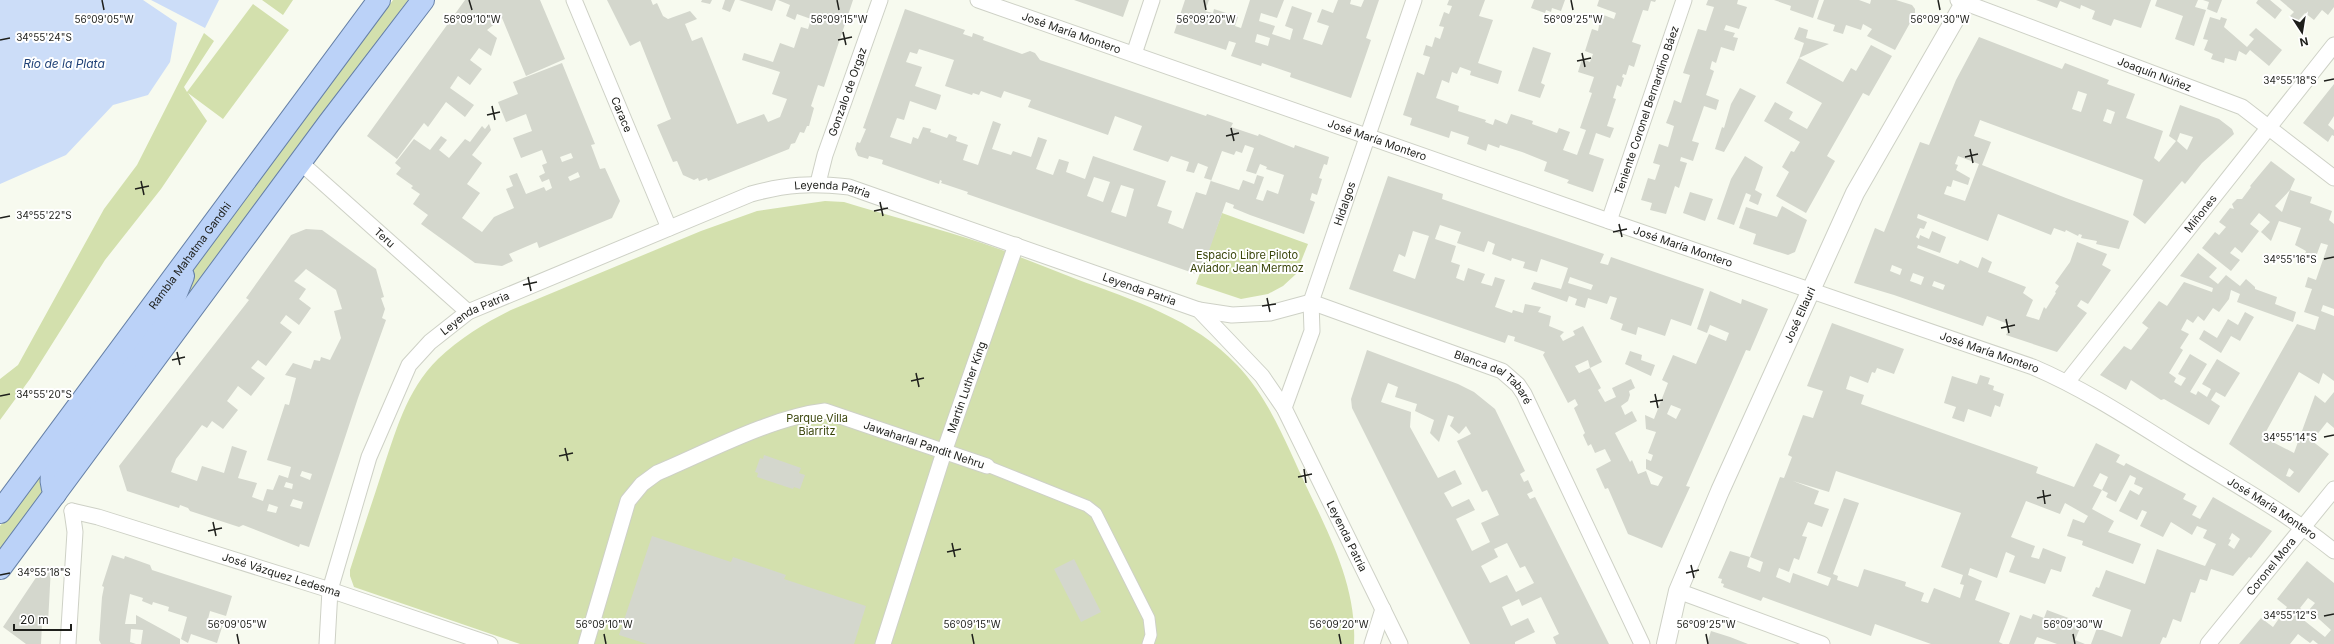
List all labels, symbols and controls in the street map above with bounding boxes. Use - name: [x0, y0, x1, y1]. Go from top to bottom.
- street label: José María Montero: [1020, 9, 1123, 57]
- north arrow: [2282, 12, 2322, 52]
- text: 56°09'05"W: [74, 13, 134, 25]
- text: 56°09'10"W: [443, 13, 501, 25]
- text: 56°09'15"W: [810, 13, 868, 25]
- text: 56°09'20"W: [1176, 13, 1236, 25]
- text: 56°09'25"W: [1543, 13, 1603, 25]
- text: 56°09'30"W: [1910, 13, 1970, 25]
- street label: Teniente Coronel Bernardino Báez: [1611, 24, 1682, 197]
- text: 34°55'24"S: [16, 31, 72, 43]
- text: N: [2299, 34, 2310, 50]
- street label: Gonzalo de Orgaz: [825, 45, 870, 138]
- street label: Joaquín Núñez: [2115, 54, 2194, 94]
- water label: Río de la Plata: [23, 56, 105, 71]
- text: 34°55'18"S: [2263, 74, 2317, 86]
- street label: Carace: [608, 95, 635, 134]
- street label: José María Montero: [1326, 116, 1429, 164]
- street label: Leyenda Patria: [794, 178, 873, 201]
- street label: Hidalgos: [1331, 179, 1359, 227]
- street label: Miñones: [2181, 192, 2220, 235]
- street label: Rambla Mahatma Gandhi: [146, 199, 234, 312]
- text: 34°55'22"S: [16, 209, 72, 221]
- street label: José María Montero: [1632, 223, 1735, 270]
- street label: Teru: [371, 225, 398, 251]
- park label: Espacio Libre Piloto Aviador Jean Mermoz: [1190, 248, 1304, 275]
- text: 34°55'16"S: [2263, 253, 2317, 265]
- street label: Leyenda Patria: [1101, 270, 1178, 309]
- street label: José Ellauri: [1781, 285, 1818, 345]
- street label: Leyenda Patria: [438, 289, 511, 338]
- street label: José María Montero: [1938, 328, 2042, 376]
- street label: Martín Luther King: [944, 339, 989, 435]
- street label: Blanca del Tabaré: [1452, 347, 1535, 406]
- text: 34°55'20"S: [16, 388, 72, 400]
- park label: Parque Villa Biarritz: [786, 411, 848, 438]
- street label: Jawaharlal Pandit Nehru: [862, 418, 987, 472]
- text: 34°55'14"S: [2263, 431, 2317, 443]
- street label: José María Montero: [2225, 474, 2320, 543]
- street label: Leyenda Patria: [1324, 498, 1370, 574]
- street label: Coronel Mora: [2243, 535, 2299, 598]
- street label: José Vázquez Ledesma: [220, 550, 343, 600]
- text: 34°55'18"S: [17, 566, 71, 578]
- scale bar: [14, 606, 71, 632]
- text: 34°55'12"S: [2263, 609, 2317, 621]
- text: 20 m: [20, 612, 49, 627]
- text: 56°09'05"W: [207, 618, 267, 630]
- text: 56°09'10"W: [575, 618, 633, 630]
- text: 56°09'15"W: [943, 618, 1001, 630]
- text: 56°09'20"W: [1309, 618, 1369, 630]
- text: 56°09'25"W: [1676, 618, 1736, 630]
- text: 56°09'30"W: [2043, 618, 2103, 630]

